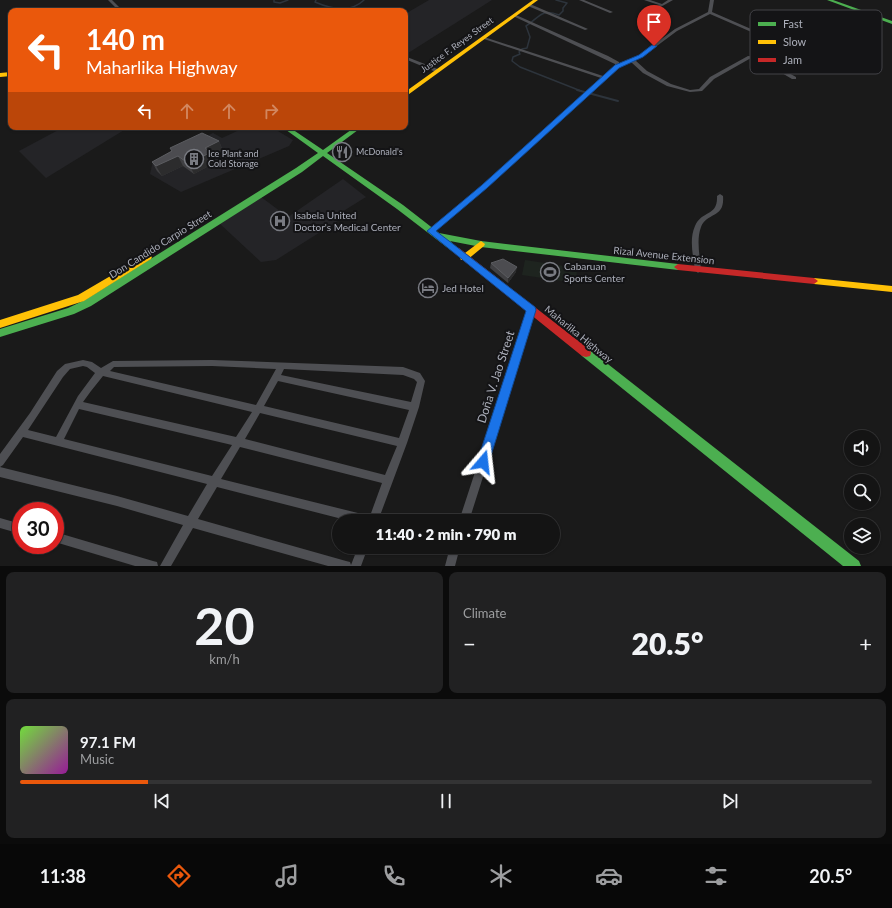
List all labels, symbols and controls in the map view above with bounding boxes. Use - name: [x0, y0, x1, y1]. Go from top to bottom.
- pin: [637, 5, 671, 46]
- legend: [750, 10, 882, 74]
- icon: arrive: [643, 11, 665, 33]
- street label: Justice F. Reyes Street: [418, 14, 496, 75]
- text: Fast: [783, 17, 803, 30]
- text: 140 m: [86, 22, 165, 56]
- icon: left: [20, 24, 72, 76]
- text: Slow: [783, 35, 807, 48]
- text: Jam: [783, 53, 802, 66]
- text: Maharlika Highway: [86, 56, 238, 78]
- icon: left: [134, 100, 156, 122]
- icon: ahead: [176, 100, 198, 122]
- icon: ahead: [218, 100, 240, 122]
- icon: right: [260, 100, 282, 122]
- restaurant icon: McDonald's: [331, 141, 353, 163]
- place label: McDonald's: [356, 146, 403, 157]
- building icon: Ice Plant and Cold Storage: [183, 148, 205, 170]
- place label: Ice Plant and Cold Storage: [208, 148, 259, 169]
- street label: Don Candido Carpio Street: [107, 207, 214, 280]
- place label: Isabela United Doctor's Medical Center: [294, 209, 401, 233]
- hospital icon: Isabela United Doctor's Medical Center: [269, 210, 291, 232]
- street label: Rizal Avenue Extension: [613, 244, 715, 266]
- place label: Cabaruan Sports Center: [564, 260, 625, 284]
- sports icon: Cabaruan Sports Center: [539, 261, 561, 283]
- hotel icon: Jed Hotel: [417, 277, 439, 299]
- place label: Jed Hotel: [442, 282, 484, 294]
- street label: Maharlika Highway: [543, 303, 616, 366]
- street label: Doña V. Jao Street: [474, 328, 518, 425]
- map controls: [844, 430, 880, 554]
- button: sound: [844, 430, 880, 466]
- position arrow: [462, 441, 504, 483]
- button: search: [844, 474, 880, 510]
- speed limit sign: 30: [12, 502, 64, 554]
- button: layers: [844, 518, 880, 554]
- text: 11:40 · 2 min · 790 m: [375, 525, 517, 543]
- text: 20: [194, 594, 255, 656]
- text: Climate: [463, 605, 506, 621]
- text: 20.5°: [632, 625, 703, 661]
- text: −: [463, 630, 476, 657]
- text: +: [859, 630, 872, 657]
- text: km/h: [209, 651, 240, 667]
- text: 97.1 FM: [80, 733, 136, 751]
- text: Music: [80, 751, 114, 767]
- icon: previous: [151, 790, 173, 812]
- icon: pause: [435, 790, 457, 812]
- icon: next: [719, 790, 741, 812]
- icon: directions: [165, 862, 193, 890]
- icon: music: [273, 862, 301, 890]
- icon: phone: [380, 862, 408, 890]
- icon: climate: [487, 862, 515, 890]
- icon: car: [595, 862, 623, 890]
- icon: filters: [702, 862, 730, 890]
- text: 11:38: [40, 865, 86, 887]
- text: 20.5°: [809, 865, 852, 887]

